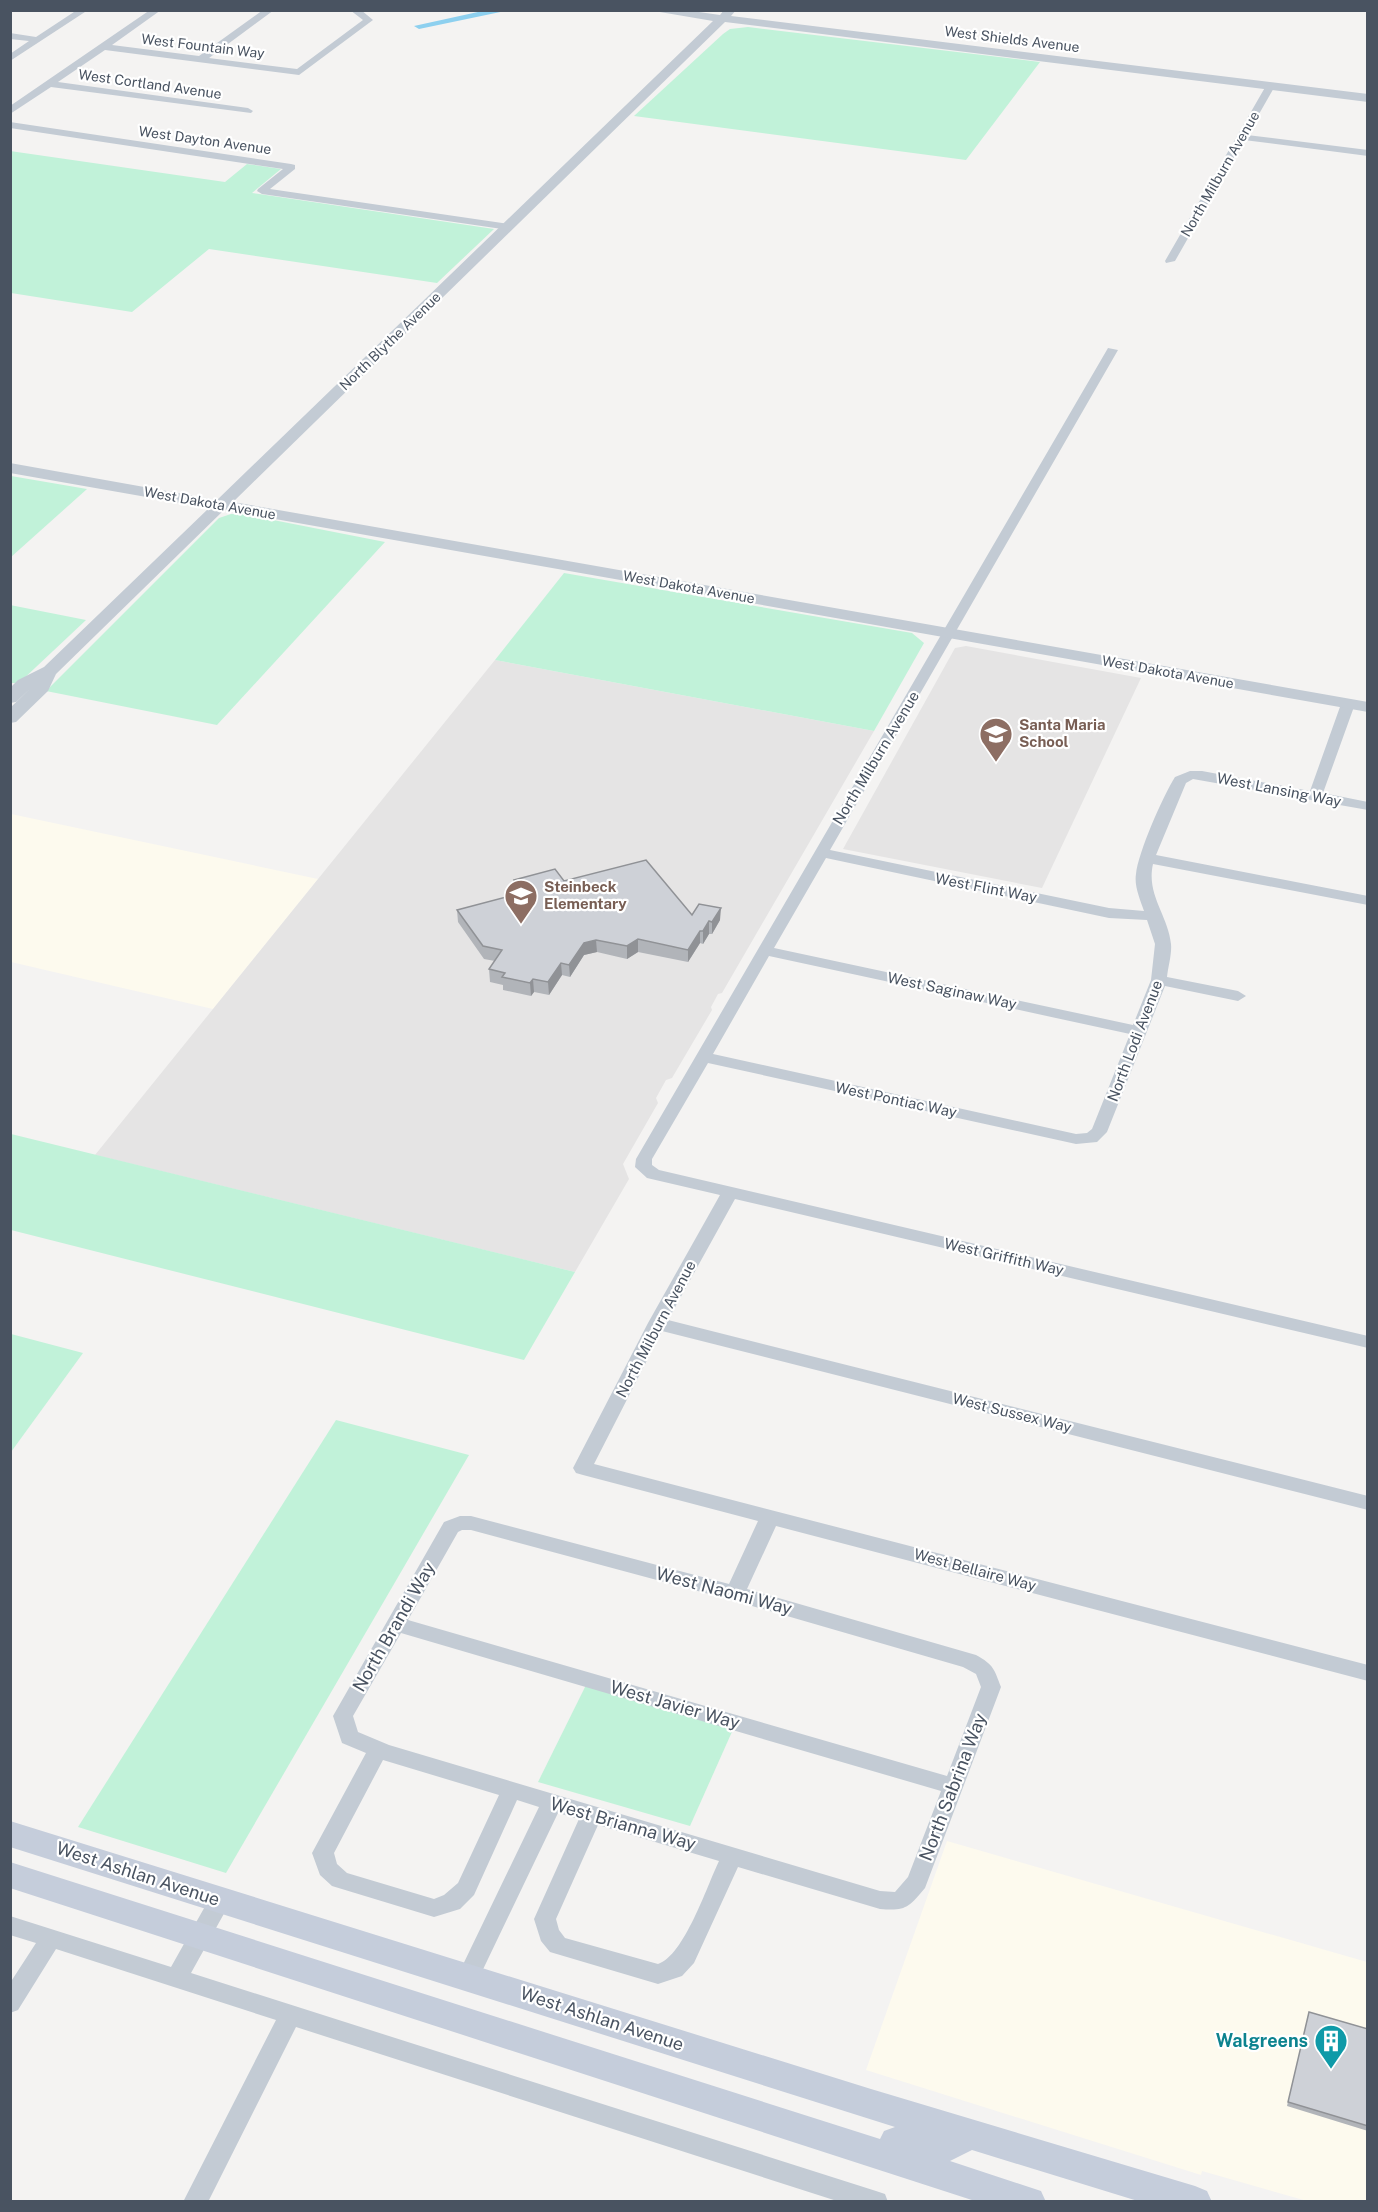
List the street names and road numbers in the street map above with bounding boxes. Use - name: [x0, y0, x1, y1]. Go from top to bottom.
- street label: West Shields Avenue: [944, 23, 1081, 55]
- street label: West Fountain Way: [141, 31, 266, 62]
- street label: West Cortland Avenue: [77, 66, 223, 102]
- street label: North Milburn Avenue: [1178, 108, 1263, 240]
- street label: West Dayton Avenue: [138, 123, 272, 157]
- street label: North Blythe Avenue: [336, 289, 444, 393]
- street label: West Dakota Avenue: [143, 484, 277, 522]
- street label: West Dakota Avenue: [622, 568, 756, 606]
- street label: West Dakota Avenue: [1101, 653, 1235, 691]
- street label: North Milburn Avenue: [829, 688, 922, 827]
- street label: West Lansing Way: [1215, 769, 1343, 810]
- street label: West Flint Way: [934, 869, 1038, 906]
- street label: West Saginaw Way: [886, 969, 1018, 1013]
- street label: North Lodi Avenue: [1104, 978, 1165, 1104]
- street label: West Pontiac Way: [834, 1078, 959, 1121]
- street label: West Griffith Way: [943, 1234, 1066, 1279]
- street label: North Milburn Avenue: [612, 1257, 699, 1400]
- street label: West Sussex Way: [951, 1389, 1074, 1436]
- street label: West Bellaire Way: [912, 1545, 1038, 1594]
- street label: North Brandi Way: [348, 1558, 439, 1695]
- street label: West Naomi Way: [654, 1562, 795, 1619]
- street label: West Javier Way: [608, 1676, 743, 1733]
- street label: North Sabrina Way: [915, 1710, 990, 1864]
- street label: West Brianna Way: [548, 1793, 699, 1854]
- street label: West Ashlan Avenue: [54, 1837, 223, 1910]
- street label: West Ashlan Avenue: [518, 1982, 687, 2055]

